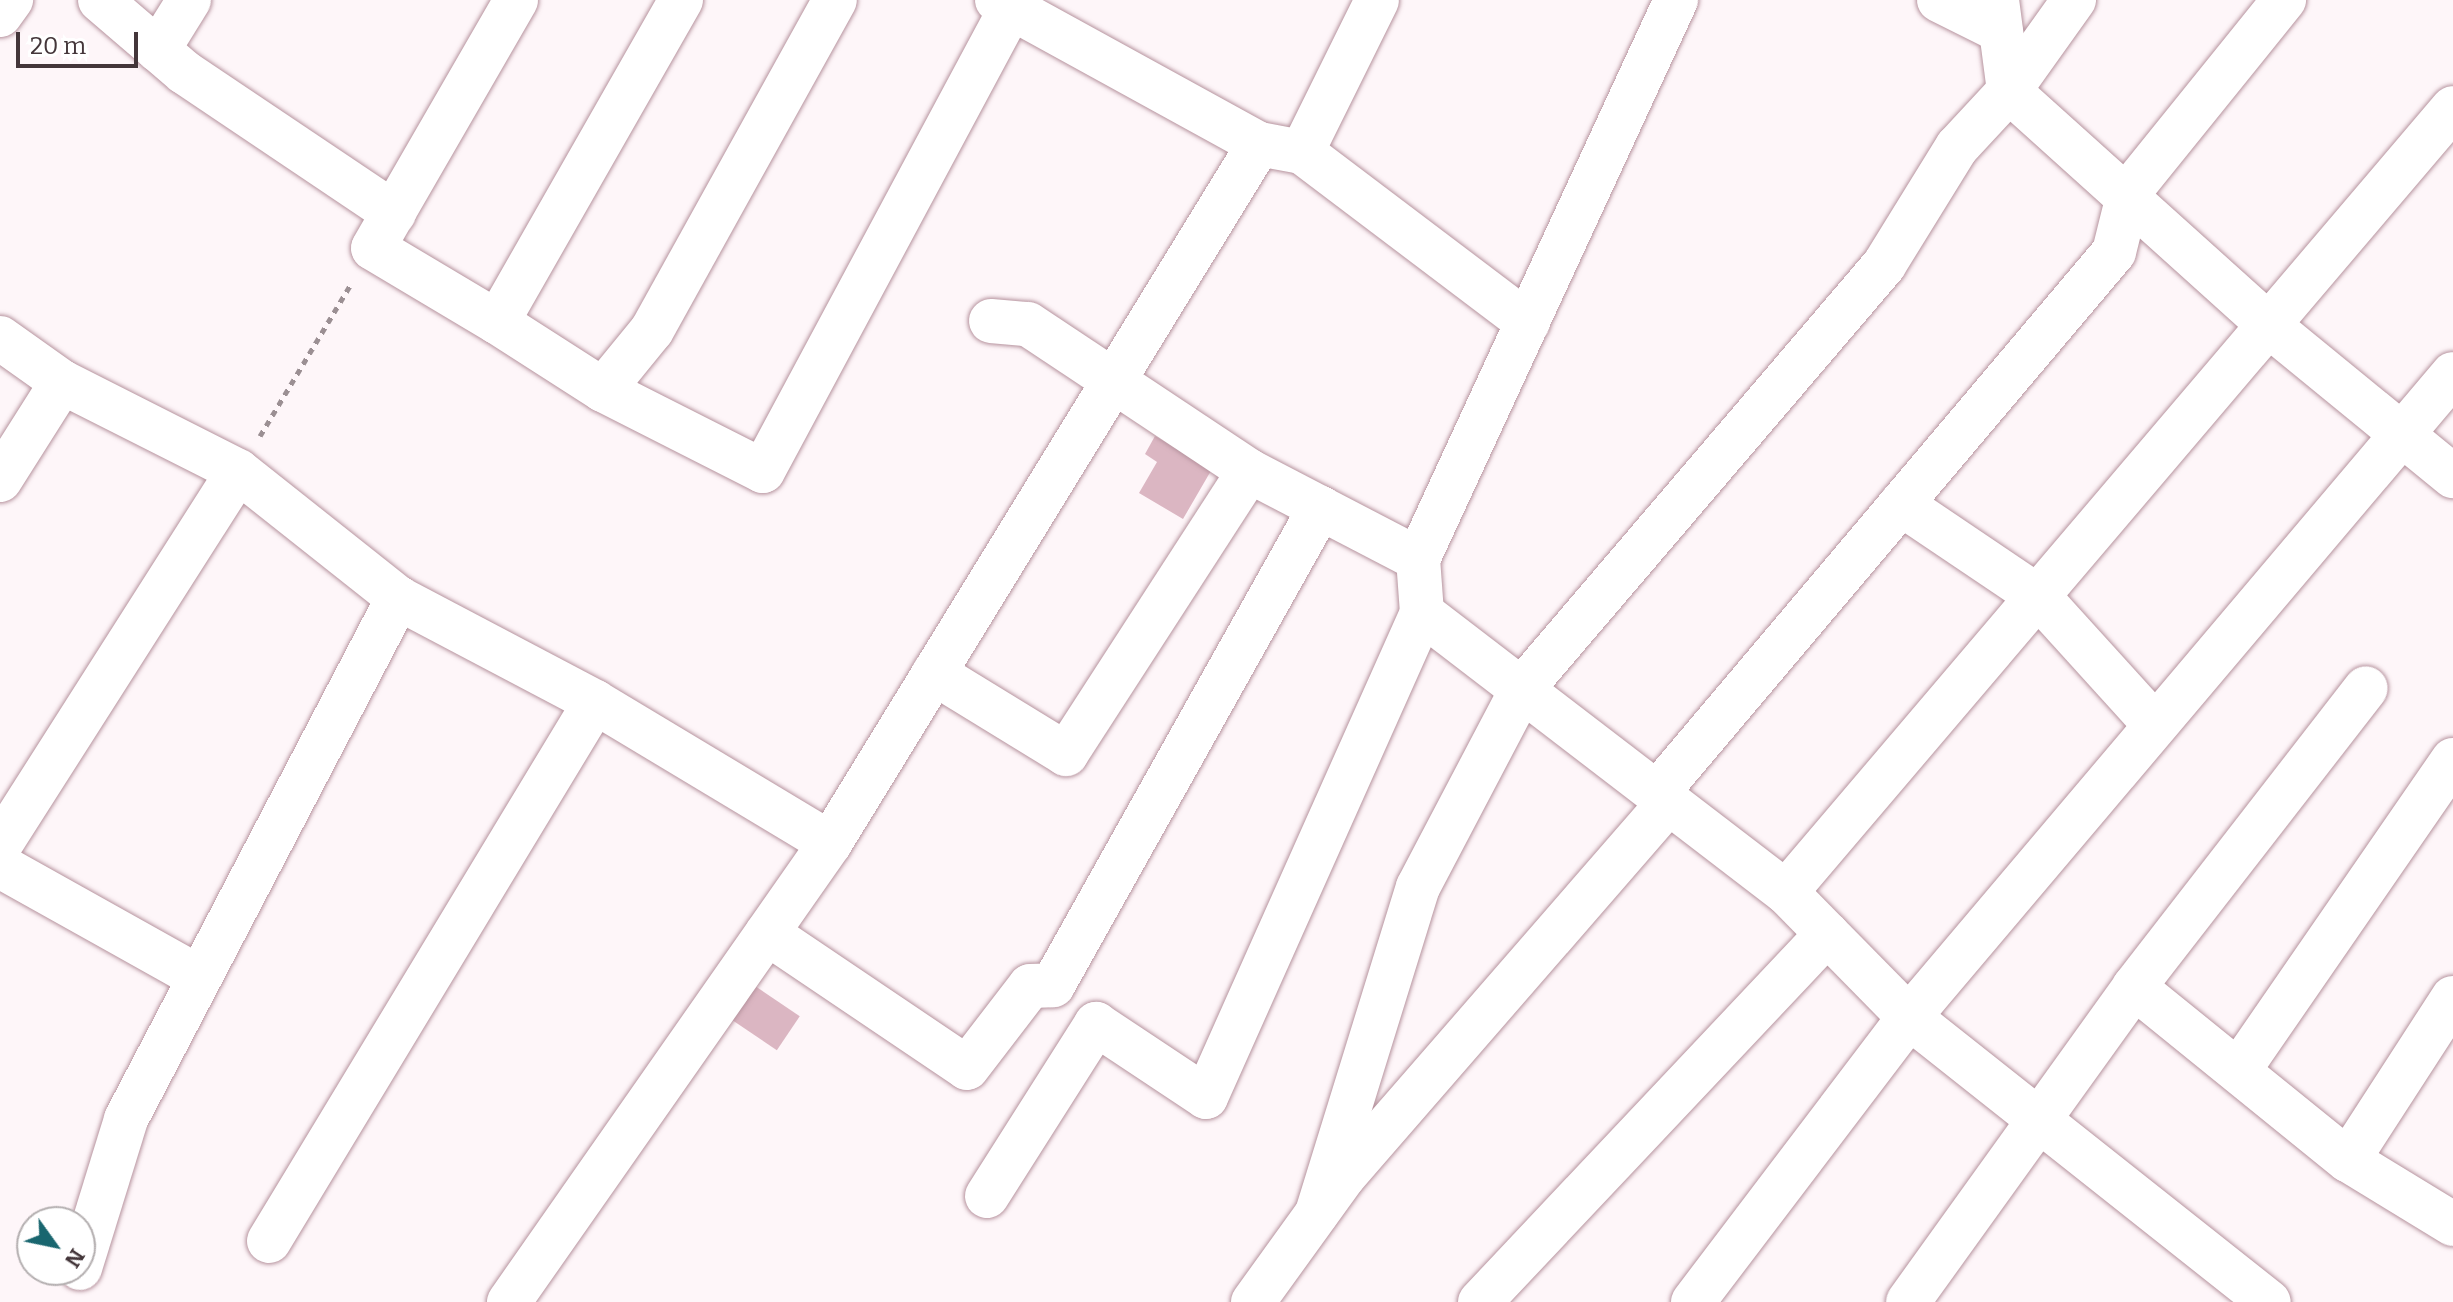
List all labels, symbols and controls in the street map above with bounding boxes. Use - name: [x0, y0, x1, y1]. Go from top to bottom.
- scale bar: [20, 16, 142, 66]
- text: 20 m: [30, 32, 86, 60]
- north arrow: [16, 1206, 96, 1286]
- text: N: [59, 1244, 91, 1273]

